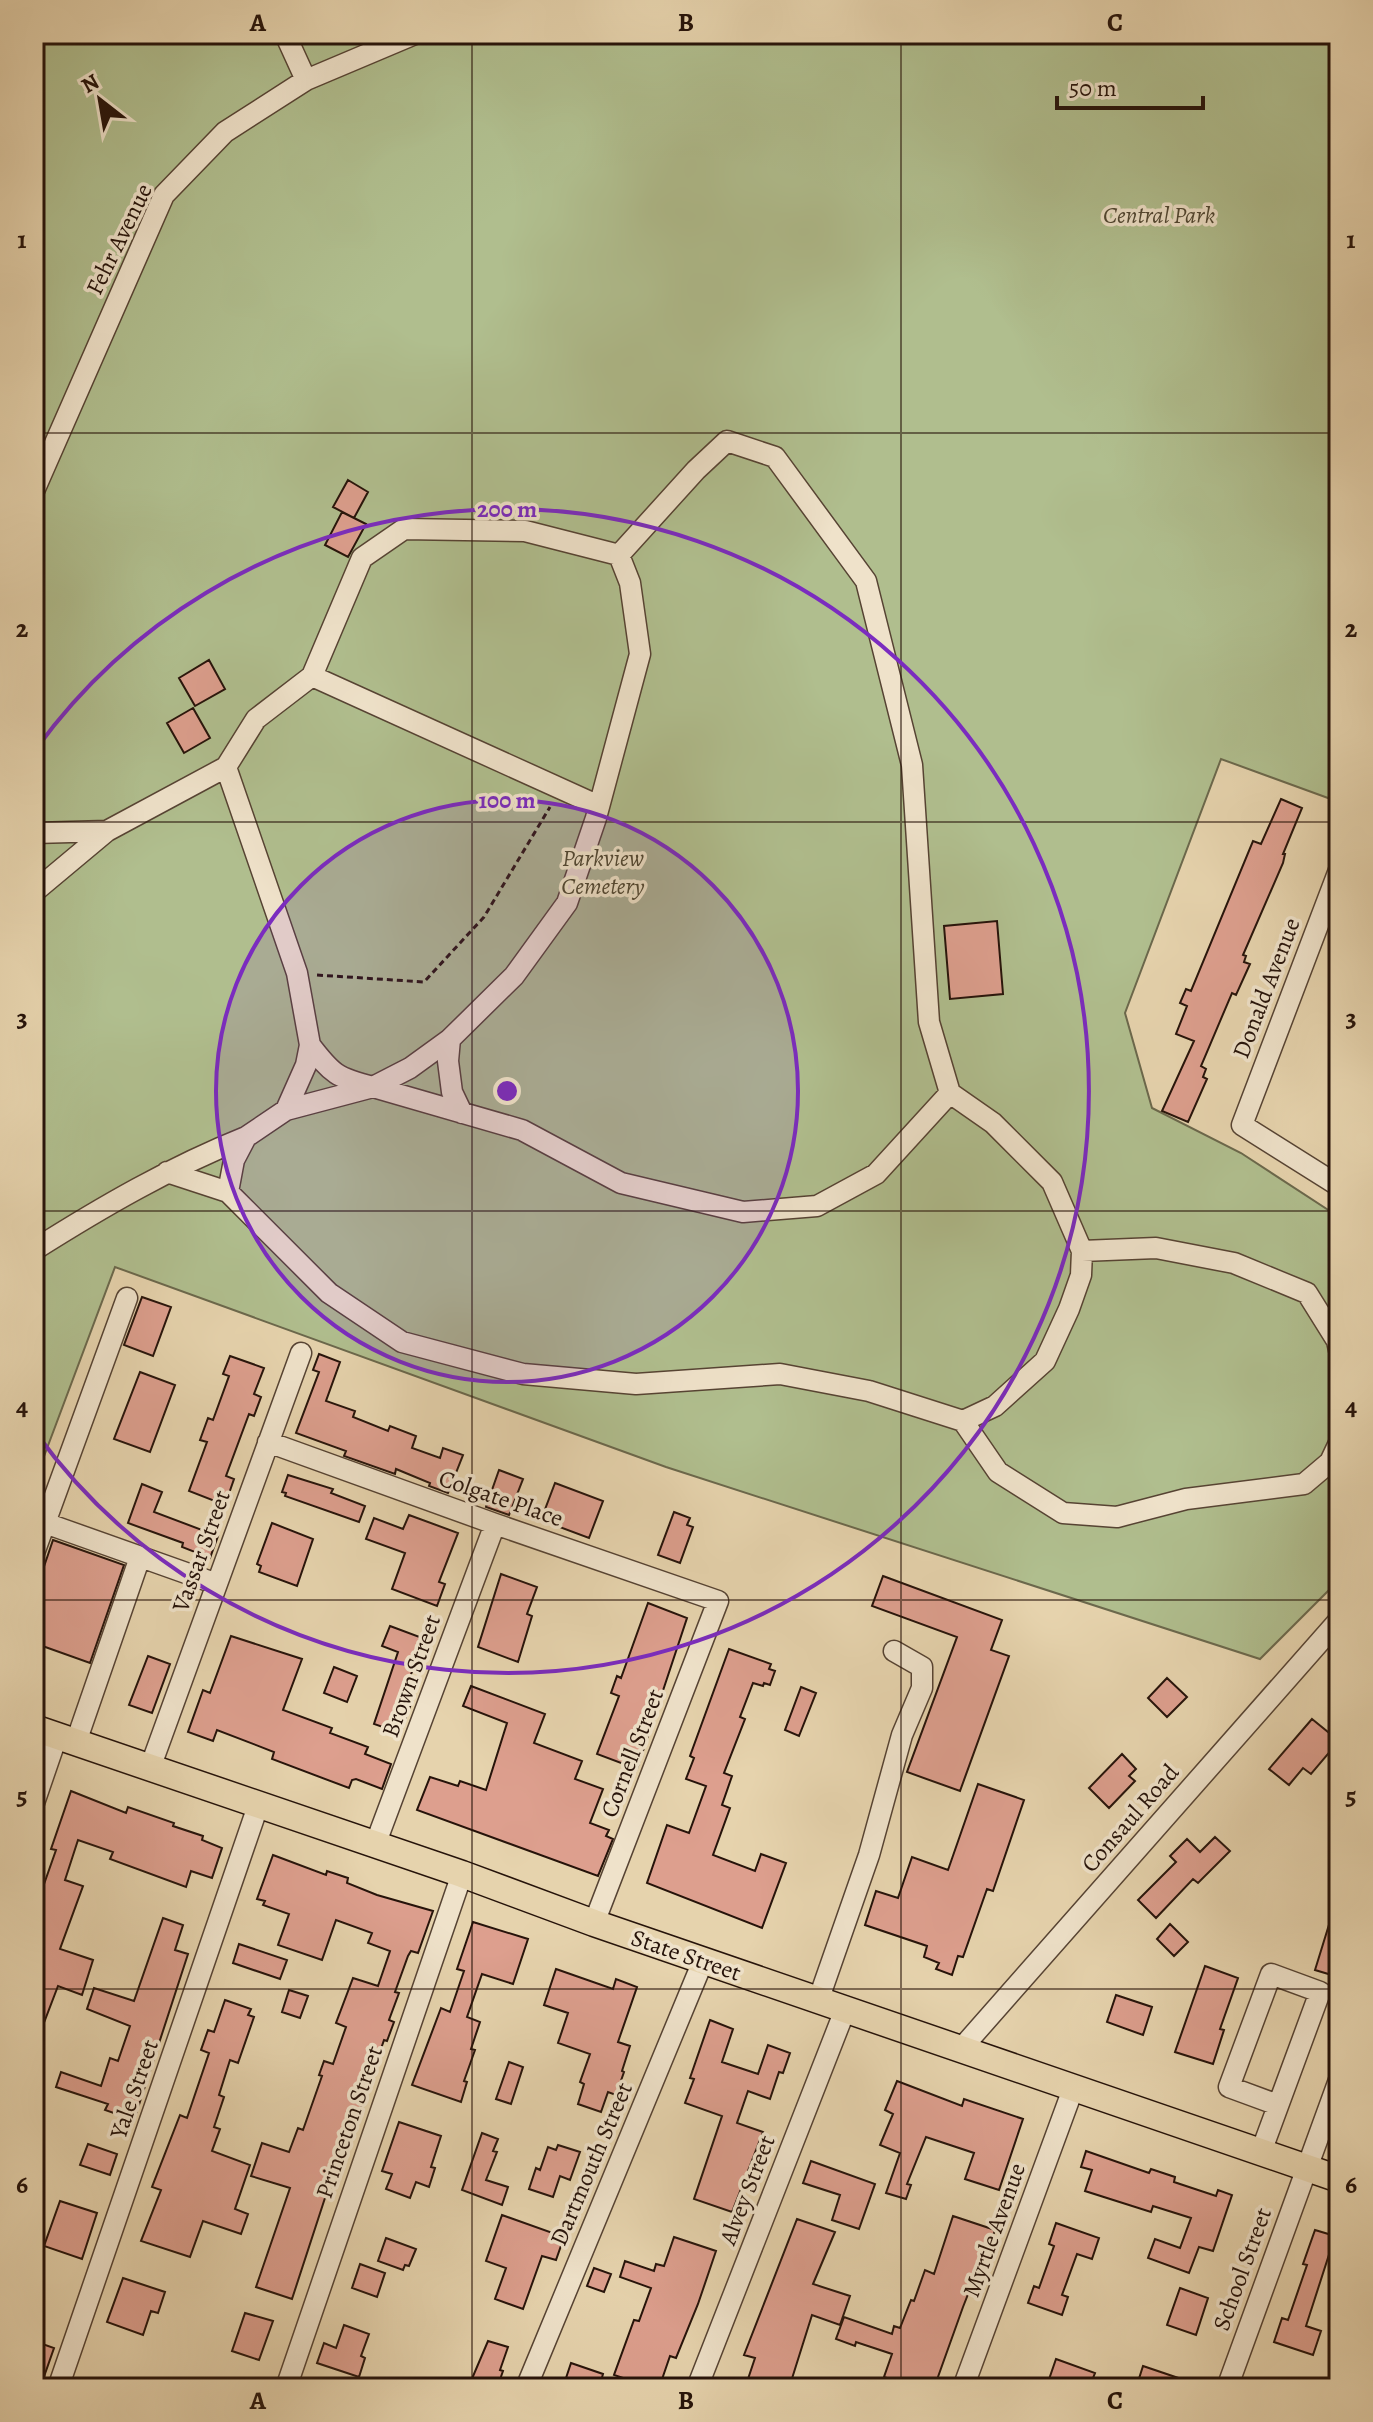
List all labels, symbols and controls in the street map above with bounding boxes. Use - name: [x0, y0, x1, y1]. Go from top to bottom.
- text: A: [249, 5, 267, 40]
- text: B: [678, 5, 694, 40]
- text: C: [1107, 5, 1123, 40]
- north arrow: [60, 60, 140, 140]
- scale bar: [1057, 60, 1203, 110]
- text: N: [76, 67, 105, 101]
- text: 50 m: [1069, 72, 1117, 104]
- street label: Fehr Avenue: [78, 178, 160, 300]
- park label: Central Park: [1103, 199, 1215, 231]
- text: 1: [17, 222, 27, 257]
- text: 1: [1346, 222, 1356, 257]
- text: 200 m: [477, 493, 537, 525]
- text: 2: [16, 611, 29, 646]
- text: 2: [1345, 611, 1358, 646]
- text: 100 m: [478, 784, 536, 816]
- park label: Parkview Cemetery: [561, 842, 645, 902]
- street label: Donald Avenue: [1225, 913, 1307, 1063]
- text: 3: [16, 1000, 28, 1035]
- text: 3: [1345, 1000, 1357, 1035]
- centre of rings: [493, 1077, 521, 1105]
- text: 4: [16, 1389, 28, 1424]
- text: 4: [1345, 1389, 1357, 1424]
- street label: Colgate Place: [435, 1462, 567, 1534]
- street label: Vassar Street: [164, 1486, 238, 1617]
- street label: Brown Street: [374, 1610, 448, 1742]
- street label: Cornell Street: [593, 1684, 671, 1822]
- street label: Consaul Road: [1074, 1757, 1186, 1879]
- text: 5: [16, 1778, 28, 1813]
- text: 5: [1345, 1778, 1357, 1813]
- street label: State Street: [627, 1921, 745, 1989]
- street label: Yale Street: [102, 2035, 166, 2144]
- street label: Princeton Street: [308, 2041, 390, 2203]
- street label: Dartmouth Street: [542, 2077, 640, 2251]
- street label: Alvey Street: [711, 2131, 783, 2250]
- street label: Myrtle Avenue: [955, 2159, 1033, 2301]
- text: 6: [16, 2167, 28, 2202]
- text: 6: [1345, 2167, 1357, 2202]
- street label: School Street: [1205, 2203, 1279, 2335]
- text: A: [249, 2383, 267, 2418]
- text: B: [678, 2383, 694, 2418]
- text: C: [1107, 2383, 1123, 2418]

